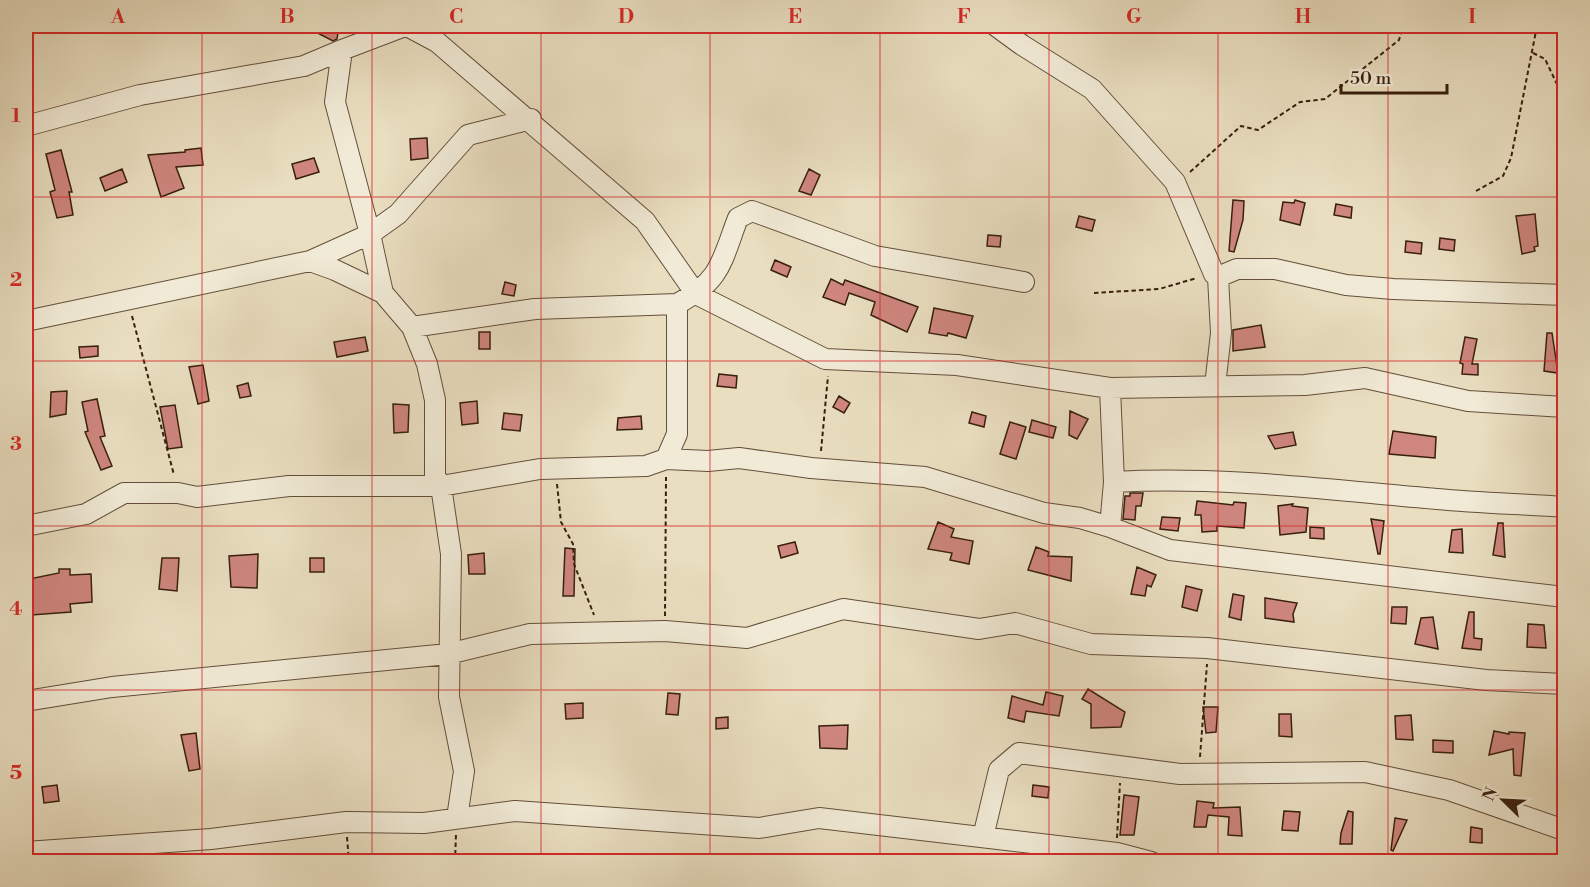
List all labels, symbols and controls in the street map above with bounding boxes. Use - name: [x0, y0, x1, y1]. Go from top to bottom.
- text: A: [110, 5, 126, 30]
- text: B: [279, 5, 295, 30]
- text: C: [449, 5, 463, 30]
- text: D: [618, 5, 634, 30]
- text: E: [788, 5, 802, 30]
- text: F: [957, 5, 971, 30]
- text: G: [1126, 5, 1142, 30]
- text: H: [1295, 5, 1312, 30]
- text: I: [1468, 5, 1476, 30]
- scale bar: [1341, 57, 1448, 95]
- text: 50 m: [1350, 67, 1392, 90]
- text: 1: [11, 104, 21, 129]
- text: 2: [10, 268, 22, 293]
- text: 3: [10, 432, 22, 457]
- text: 4: [9, 597, 23, 622]
- text: 5: [10, 761, 22, 786]
- north arrow: [1473, 770, 1533, 830]
- text: N: [1479, 784, 1502, 804]

